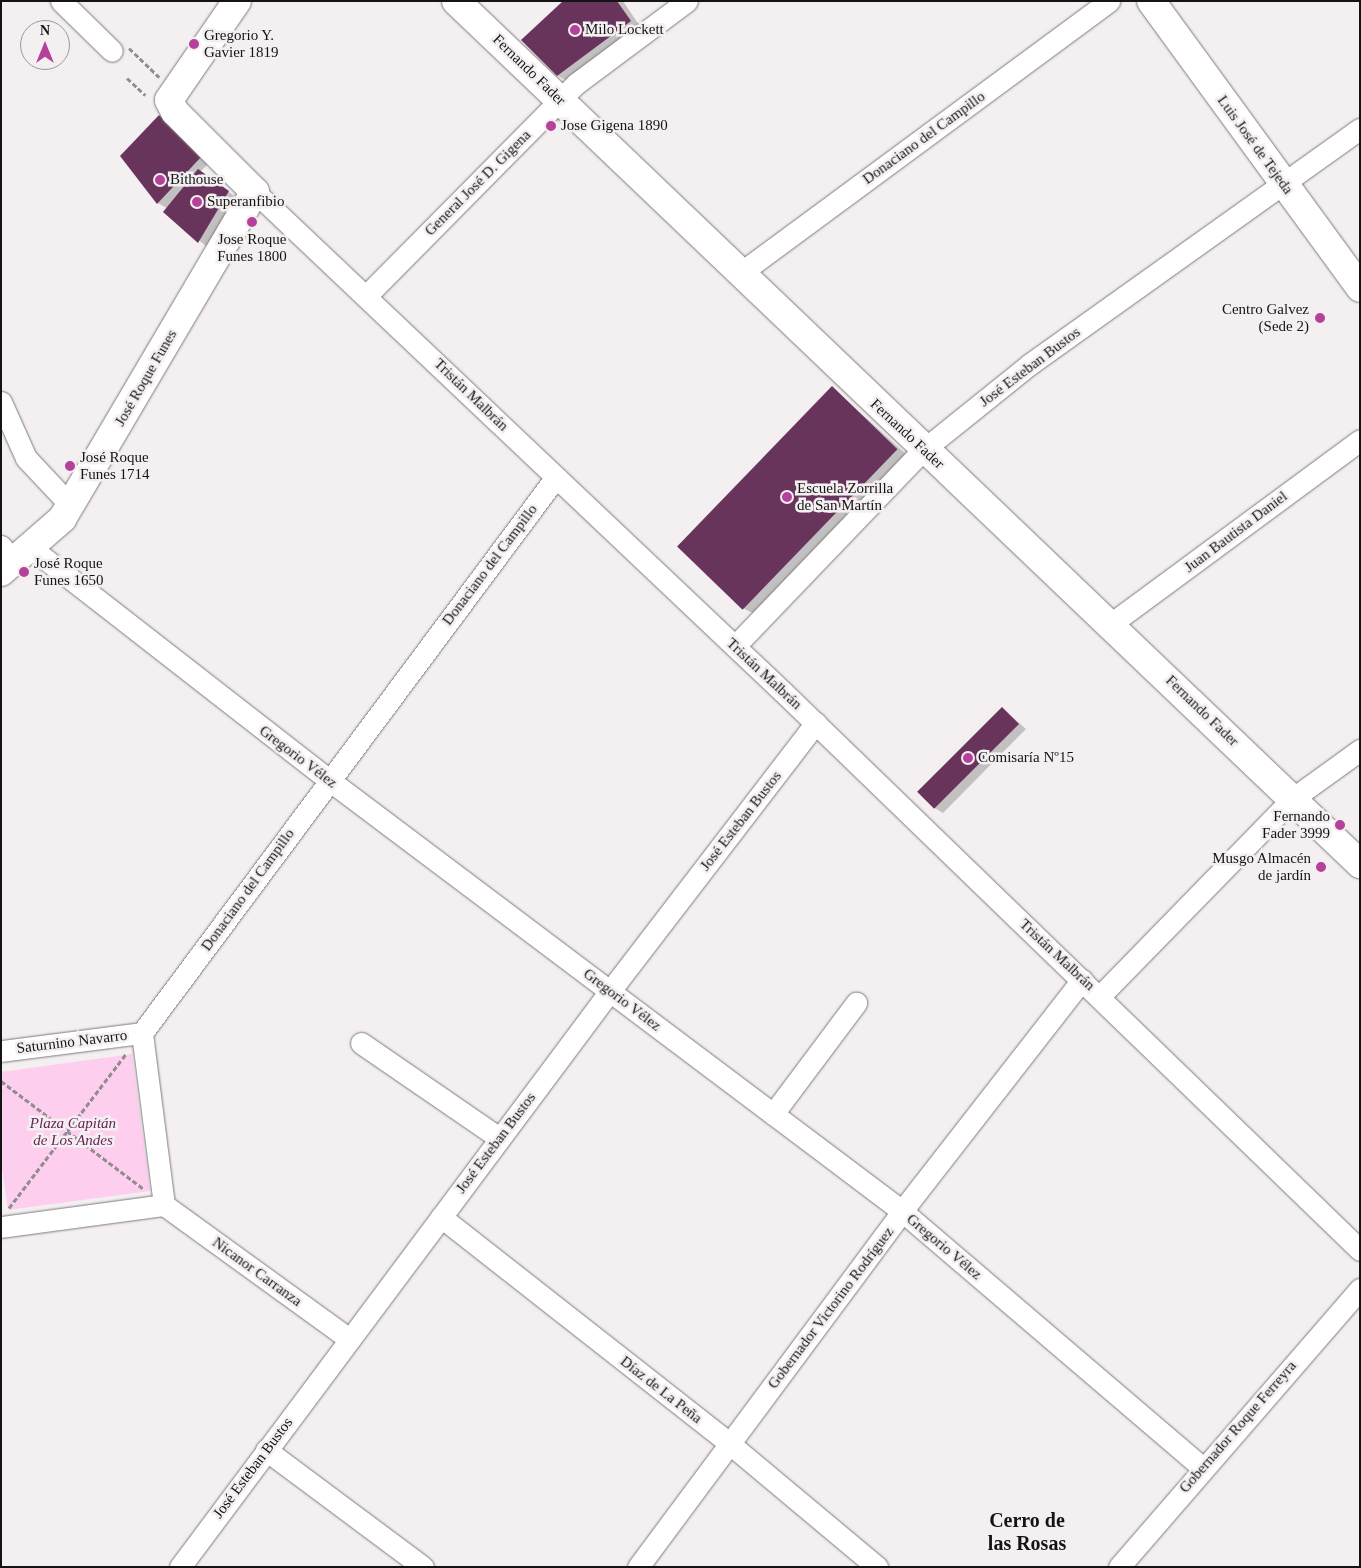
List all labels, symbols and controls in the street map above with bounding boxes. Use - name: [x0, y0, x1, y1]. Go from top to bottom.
- north arrow: [20, 20, 70, 70]
- place label: Milo Lockett: [585, 21, 664, 39]
- text: N: [40, 23, 50, 38]
- marker: Milo Lockett: [569, 24, 581, 36]
- place label: Gregorio Y. Gavier 1819: [204, 26, 279, 61]
- street label: Fernando Fader: [489, 31, 569, 109]
- marker: Gregorio Y. Gavier 1819: [188, 38, 200, 50]
- street label: Donaciano del Campillo: [859, 88, 989, 188]
- street label: Luis José de Tejeda: [1213, 92, 1297, 198]
- place label: Jose Gigena 1890: [561, 117, 668, 135]
- marker: Jose Gigena 1890: [545, 120, 557, 132]
- street label: General José D. Gigena: [421, 126, 535, 240]
- place label: Bithouse: [170, 171, 223, 189]
- marker: Bithouse: [154, 174, 166, 186]
- place label: Superanfibio: [207, 193, 284, 211]
- marker: Superanfibio: [191, 196, 203, 208]
- marker: Jose Roque Funes 1800: [246, 216, 258, 228]
- place label: Jose Roque Funes 1800: [217, 230, 287, 265]
- place label: Centro Galvez (Sede 2): [1222, 300, 1309, 335]
- marker: Centro Galvez (Sede 2): [1313, 311, 1327, 325]
- street label: José Esteban Bustos: [976, 323, 1084, 411]
- street label: José Roque Funes: [111, 327, 181, 429]
- street label: Tristán Malbrán: [430, 355, 512, 435]
- street label: Fernando Fader: [866, 395, 948, 473]
- place label: José Roque Funes 1714: [80, 448, 150, 483]
- marker: José Roque Funes 1714: [64, 460, 76, 472]
- place label: Escuela Zorrilla de San Martín: [797, 479, 893, 514]
- street label: Juan Bautista Daniel: [1181, 487, 1291, 577]
- marker: Escuela Zorrilla de San Martín: [781, 491, 793, 503]
- street label: Donaciano del Campillo: [439, 501, 541, 629]
- place label: José Roque Funes 1650: [34, 554, 104, 589]
- marker: José Roque Funes 1650: [18, 566, 30, 578]
- street label: Tristán Malbrán: [723, 635, 805, 713]
- street label: Fernando Fader: [1162, 672, 1242, 750]
- street label: Gregorio Vélez: [255, 722, 341, 792]
- place label: Comisaría Nº15: [978, 749, 1074, 767]
- marker: Comisaría Nº15: [962, 752, 974, 764]
- street label: José Esteban Bustos: [696, 768, 786, 874]
- place label: Fernando Fader 3999: [1262, 807, 1330, 842]
- marker: Fernando Fader 3999: [1334, 819, 1346, 831]
- street label: Donaciano del Campillo: [198, 825, 298, 955]
- place label: Musgo Almacén de jardín: [1211, 849, 1311, 884]
- marker: Musgo Almacén de jardín: [1315, 861, 1327, 873]
- street label: Tristán Malbrán: [1016, 916, 1098, 994]
- street label: Gregorio Vélez: [579, 965, 665, 1035]
- street label: Saturnino Navarro: [16, 1026, 128, 1058]
- street label: José Esteban Bustos: [452, 1089, 540, 1197]
- park label: Plaza Capitán de Los Andes: [30, 1114, 116, 1149]
- street label: Gregorio Vélez: [903, 1210, 985, 1284]
- street label: Gobernador Victorino Rodríguez: [764, 1223, 898, 1393]
- street label: Nicanor Carranza: [209, 1234, 305, 1310]
- street label: Díaz de La Peña: [617, 1353, 705, 1427]
- street label: Gobernador Roque Ferreyra: [1176, 1357, 1300, 1497]
- street label: José Esteban Bustos: [209, 1414, 297, 1522]
- district label: Cerro de las Rosas: [988, 1508, 1066, 1555]

